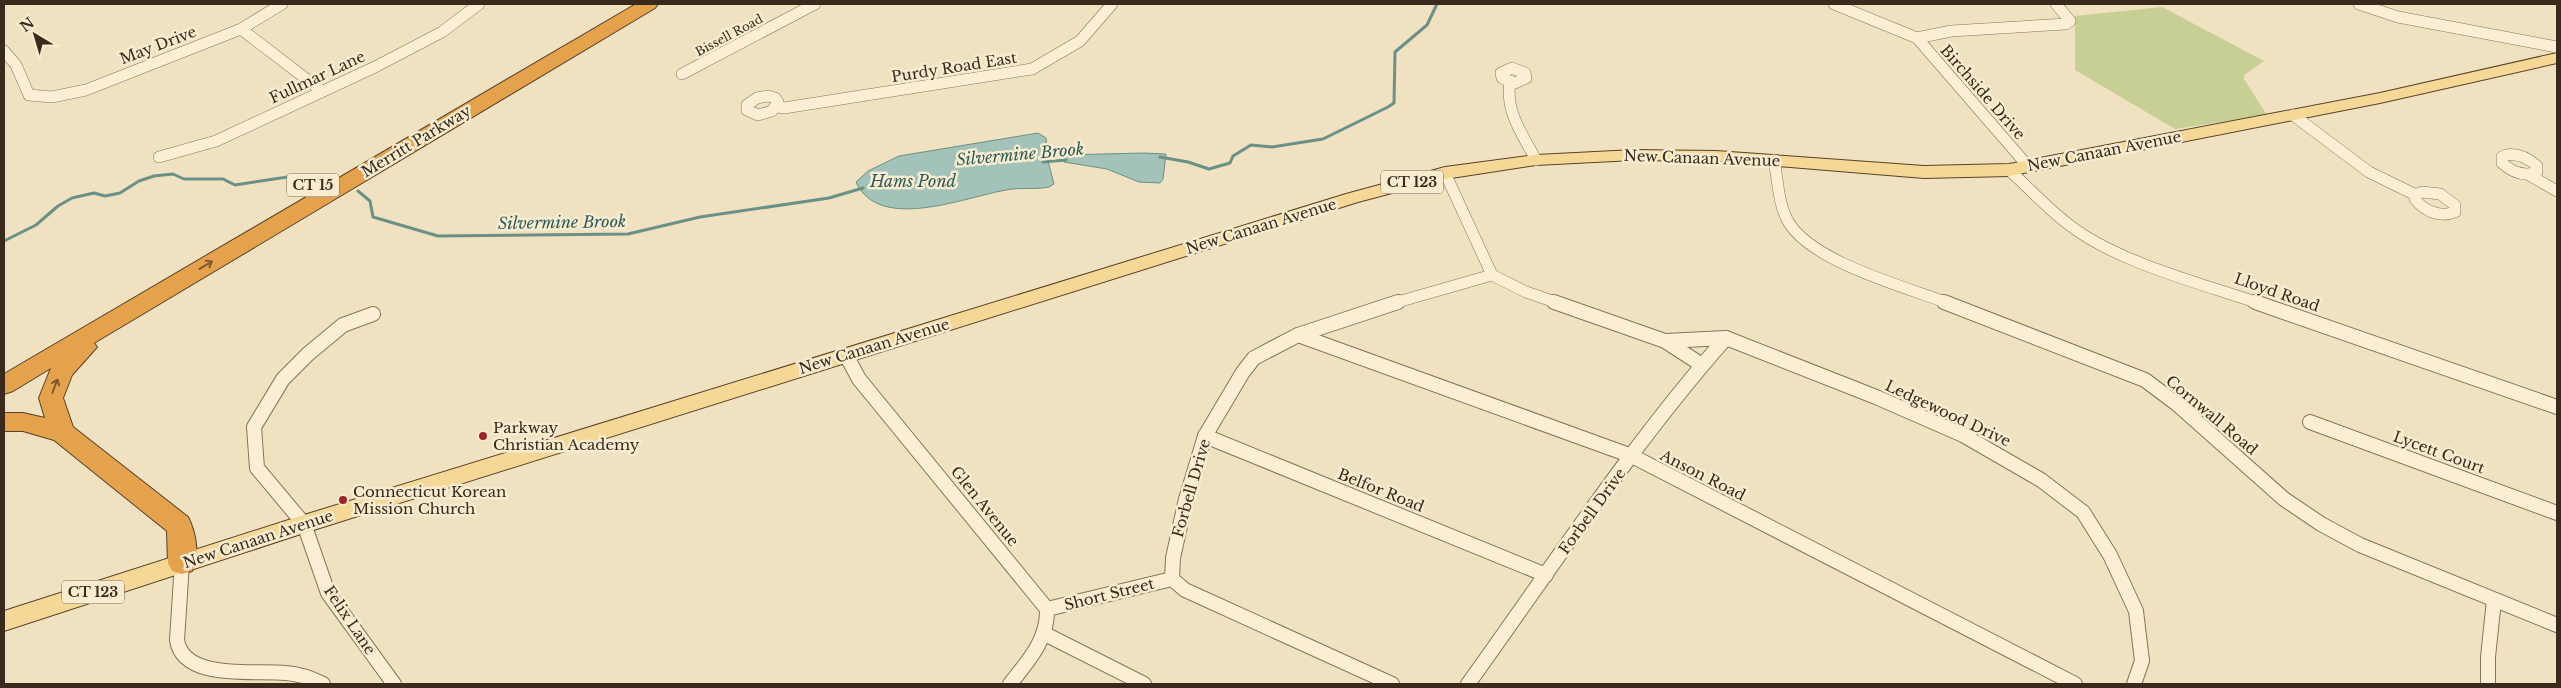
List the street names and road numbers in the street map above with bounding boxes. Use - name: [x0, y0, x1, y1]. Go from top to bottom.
- street label: Bissell Road: [693, 11, 765, 59]
- street label: May Drive: [117, 22, 199, 68]
- street label: Birchside Drive: [1937, 41, 2029, 143]
- street label: Fullmar Lane: [266, 47, 368, 107]
- street label: Purdy Road East: [890, 48, 1018, 86]
- street label: Merritt Parkway: [358, 101, 475, 181]
- street label: New Canaan Avenue: [2025, 127, 2183, 175]
- street label: New Canaan Avenue: [1623, 146, 1781, 170]
- road number: CT 123: [1381, 170, 1443, 193]
- road number: CT 15: [287, 174, 339, 196]
- street label: New Canaan Avenue: [1183, 194, 1339, 258]
- street label: Lloyd Road: [2232, 269, 2322, 315]
- street label: New Canaan Avenue: [796, 314, 952, 378]
- street label: Cornwall Road: [2162, 371, 2262, 459]
- street label: Ledgewood Drive: [1882, 376, 2014, 450]
- street label: Lycett Court: [2391, 427, 2488, 477]
- street label: Forbell Drive: [1168, 436, 1214, 540]
- street label: Anson Road: [1656, 445, 1749, 505]
- street label: Glen Avenue: [947, 462, 1023, 550]
- street label: Belfor Road: [1335, 464, 1427, 516]
- street label: Forbell Drive: [1554, 464, 1630, 558]
- street label: New Canaan Avenue: [181, 506, 335, 572]
- street label: Short Street: [1062, 574, 1156, 614]
- road number: CT 123: [62, 580, 124, 604]
- street label: Felix Lane: [320, 582, 380, 658]

